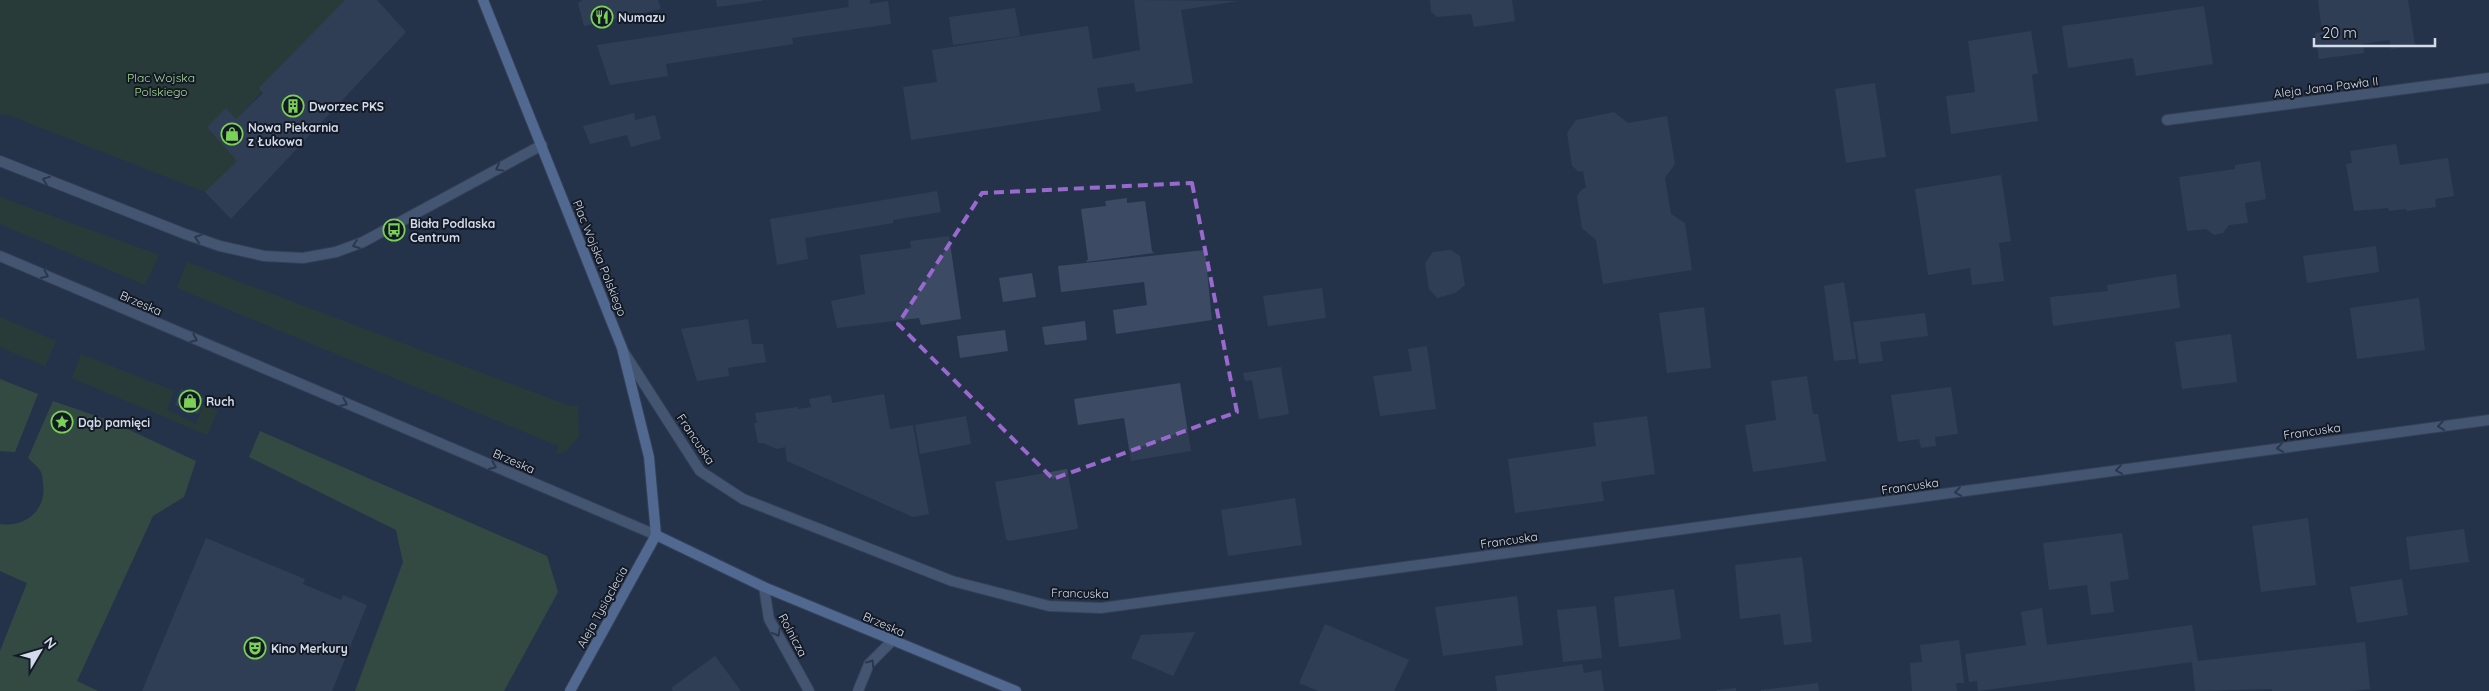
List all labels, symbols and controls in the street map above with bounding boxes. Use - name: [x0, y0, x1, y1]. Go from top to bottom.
- restaurant icon: Numazu: [590, 5, 614, 29]
- place label: Numazu: [618, 10, 665, 25]
- scale bar: [2314, 15, 2435, 47]
- text: 20 m: [2322, 23, 2357, 42]
- park label: Plac Wojska Polskiego: [127, 70, 195, 99]
- street label: Aleja Jana Pawła II: [2273, 73, 2379, 101]
- building icon: Dworzec PKS: [281, 94, 305, 118]
- place label: Dworzec PKS: [309, 99, 384, 114]
- place label: Nowa Piekarnia z Łukowa: [248, 120, 339, 149]
- shop icon: Nowa Piekarnia z Łukowa: [220, 122, 244, 146]
- one-way arrow: [496, 162, 505, 172]
- one-way arrow: [43, 175, 51, 185]
- street label: Plac Wojska Polskiego: [570, 198, 630, 318]
- place label: Biała Podlaska Centrum: [410, 216, 495, 245]
- bus stop icon: Biała Podlaska Centrum: [382, 218, 406, 242]
- one-way arrow: [194, 234, 203, 244]
- one-way arrow: [352, 239, 361, 249]
- one-way arrow: [40, 269, 49, 280]
- street label: Brzeska: [118, 287, 164, 319]
- one-way arrow: [189, 333, 198, 344]
- shop icon: Ruch: [178, 389, 202, 413]
- place label: Ruch: [206, 394, 234, 409]
- one-way arrow: [339, 396, 348, 407]
- place icon: Dąb pamięci: [50, 410, 74, 434]
- street label: Francuska: [674, 411, 718, 467]
- place label: Dąb pamięci: [78, 415, 150, 430]
- street label: Francuska: [2282, 420, 2342, 442]
- one-way arrow: [2436, 420, 2444, 431]
- one-way arrow: [2275, 442, 2283, 453]
- street label: Brzeska: [491, 445, 537, 477]
- one-way arrow: [488, 460, 497, 470]
- one-way arrow: [2114, 464, 2122, 475]
- street label: Francuska: [1880, 475, 1940, 497]
- one-way arrow: [1953, 486, 1961, 497]
- street label: Francuska: [1479, 529, 1539, 551]
- street label: Aleja Tysiąclecia: [573, 564, 631, 650]
- street label: Francuska: [1051, 585, 1109, 601]
- street label: Brzeska: [861, 608, 907, 640]
- street label: Rolnicza: [775, 611, 811, 659]
- north arrow: [15, 626, 65, 676]
- one-way arrow: [770, 628, 780, 637]
- text: N: [40, 633, 61, 653]
- theatre icon: Kino Merkury: [243, 636, 267, 660]
- place label: Kino Merkury: [271, 641, 348, 656]
- one-way arrow: [865, 659, 875, 668]

